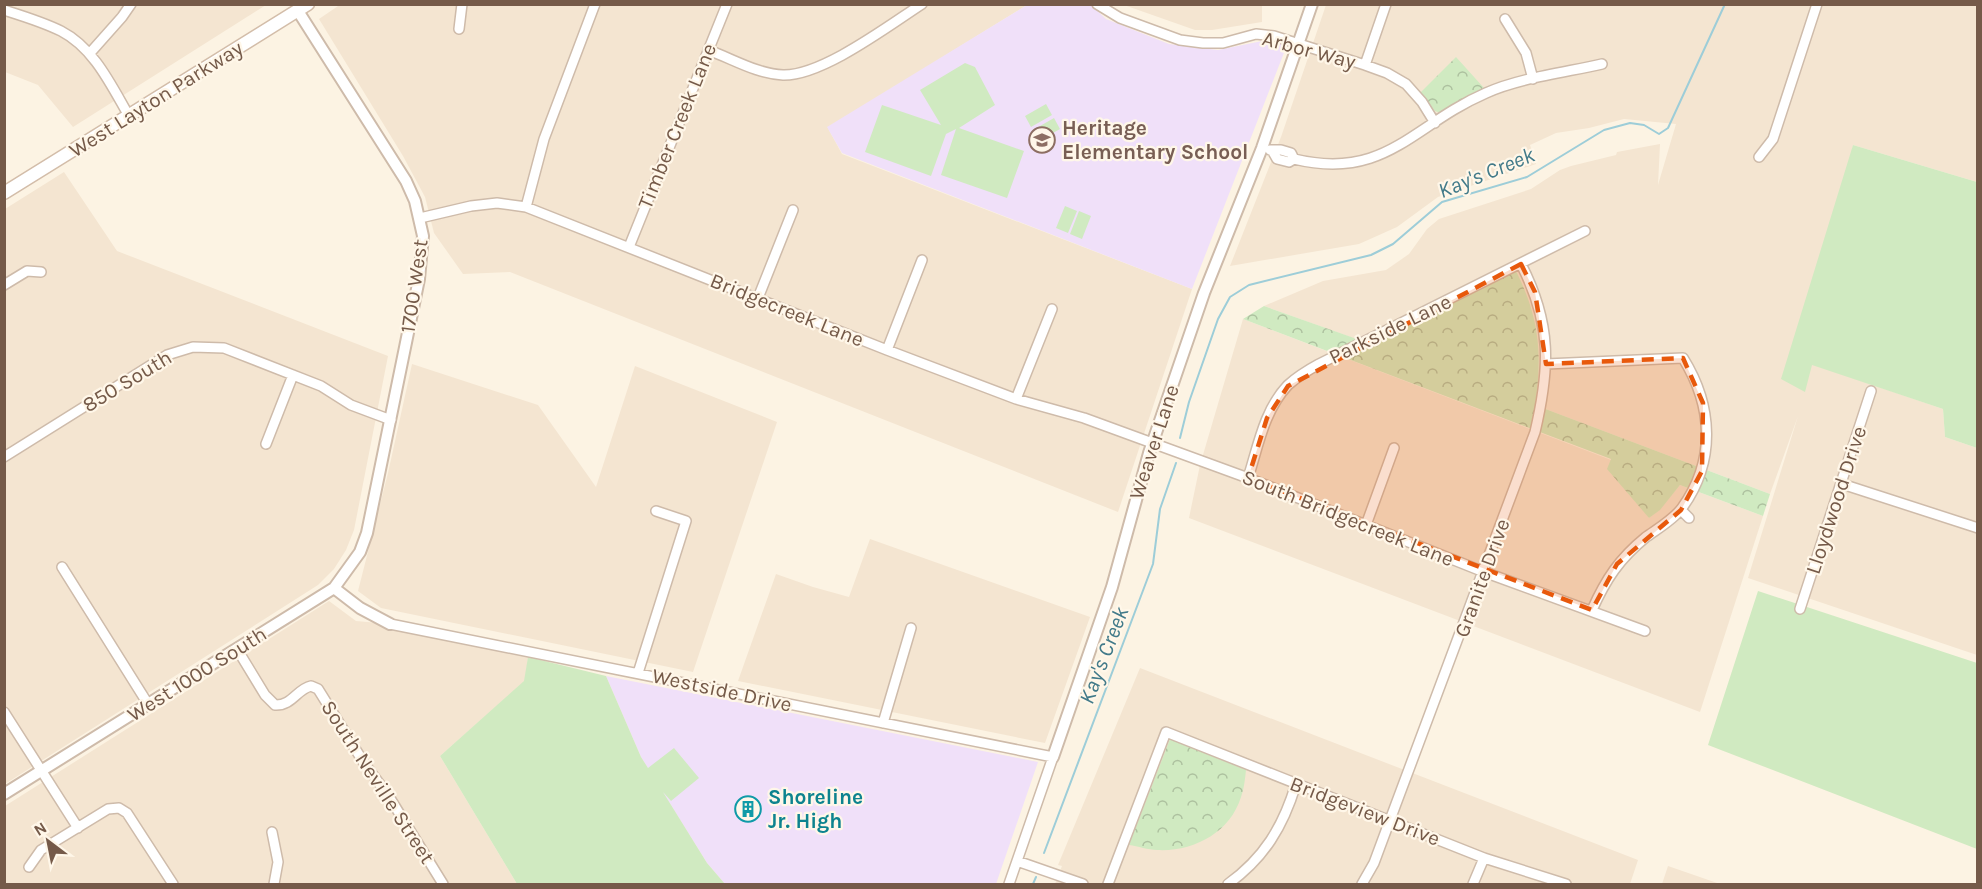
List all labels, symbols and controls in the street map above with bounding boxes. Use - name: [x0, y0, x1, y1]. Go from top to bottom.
- street label: Arbor Way: [1260, 26, 1358, 74]
- street label: West Layton Parkway: [65, 36, 247, 162]
- street label: Timber Creek Lane: [633, 40, 721, 212]
- place label: Heritage Elementary School: [1062, 116, 1248, 164]
- school or university icon: Heritage Elementary School: [1027, 125, 1057, 155]
- water label: Kay's Creek: [1434, 142, 1539, 204]
- street label: 1700 West: [396, 237, 432, 334]
- street label: Bridgecreek Lane: [707, 268, 867, 352]
- street label: Parkside Lane: [1325, 289, 1455, 369]
- street label: 850 South: [78, 345, 176, 417]
- street label: Weaver Lane: [1124, 382, 1184, 502]
- street label: Lloydwood Drive: [1801, 423, 1871, 577]
- street label: South Bridgecreek Lane: [1239, 465, 1457, 571]
- street label: Granite Drive: [1449, 515, 1515, 641]
- water label: Kay's Creek: [1074, 602, 1135, 708]
- street label: West 1000 South: [123, 622, 271, 726]
- street label: Westside Drive: [650, 663, 794, 717]
- street label: South Neville Street: [316, 696, 440, 868]
- street label: Bridgeview Drive: [1287, 771, 1443, 851]
- place label: Shoreline Jr. High: [768, 785, 863, 833]
- building icon: Shoreline Jr. High: [733, 794, 763, 824]
- north arrow: [18, 811, 78, 871]
- text: N: [30, 818, 50, 840]

